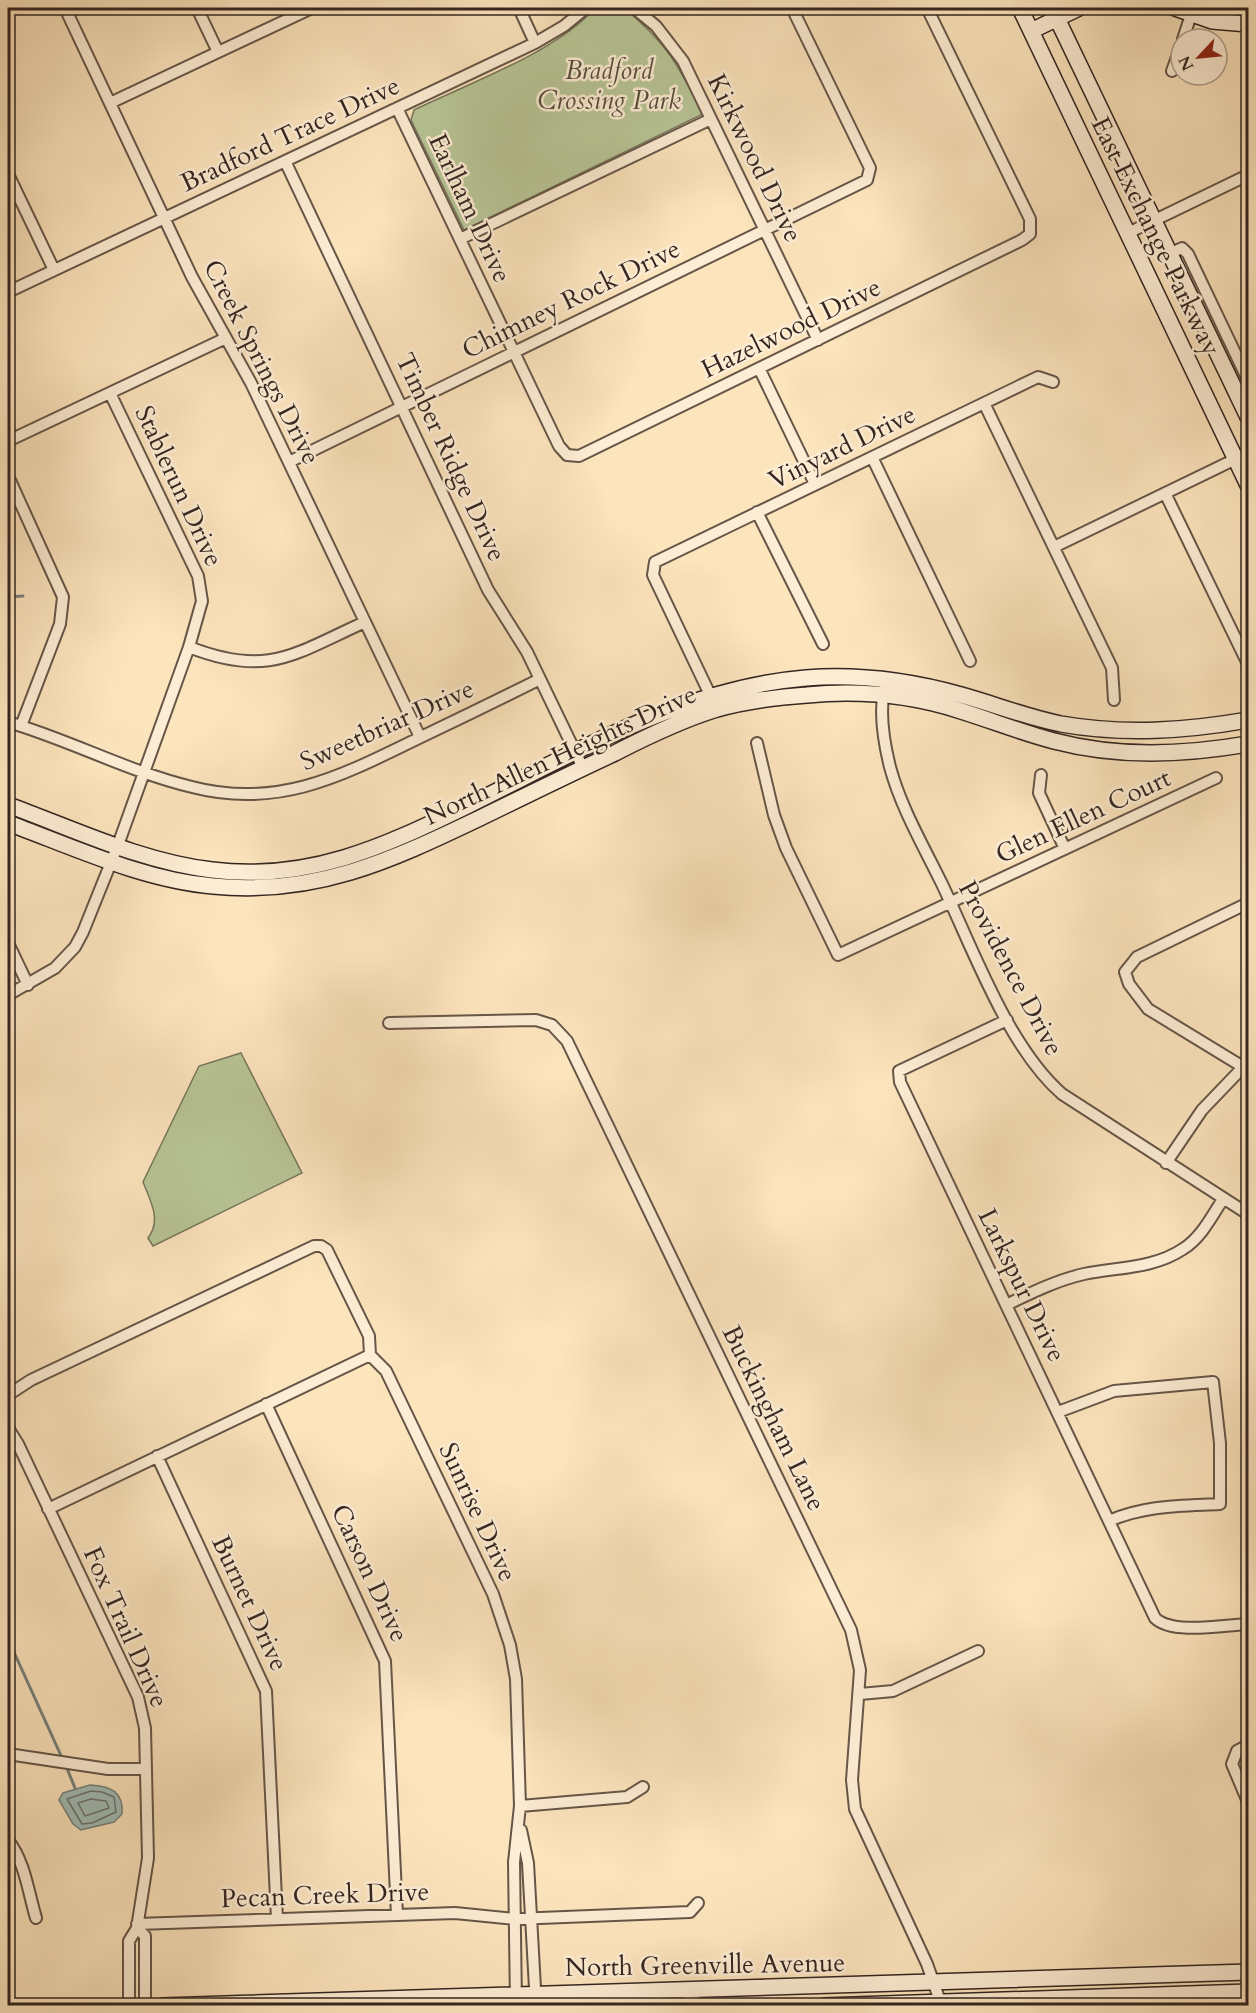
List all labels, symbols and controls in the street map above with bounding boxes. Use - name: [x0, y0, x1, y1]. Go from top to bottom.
- north arrow: [1169, 27, 1229, 87]
- text: N: [1173, 52, 1199, 74]
- park label: Bradford Crossing Park: [537, 53, 681, 118]
- street label: Bradford Trace Drive: [175, 68, 405, 200]
- street label: Kirkwood Drive: [699, 68, 811, 248]
- street label: East Exchange Parkway: [1083, 111, 1229, 361]
- street label: Earlham Drive: [420, 128, 520, 288]
- street label: Chimney Rock Drive: [456, 231, 686, 367]
- street label: Creek Springs Drive: [195, 254, 329, 470]
- street label: Hazelwood Drive: [695, 269, 887, 387]
- street label: Timber Ridge Drive: [387, 347, 515, 567]
- street label: Vinyard Drive: [763, 396, 921, 498]
- street label: Stablerun Drive: [127, 400, 231, 572]
- street label: Sweetbriar Drive: [294, 671, 480, 779]
- street label: North Allen Heights Drive: [418, 676, 702, 834]
- street label: Glen Ellen Court: [990, 760, 1176, 872]
- street label: Providence Drive: [950, 874, 1072, 1062]
- street label: Larkspur Drive: [970, 1202, 1074, 1368]
- street label: Buckingham Lane: [714, 1319, 834, 1517]
- street label: Sunrise Drive: [431, 1437, 525, 1587]
- street label: Carson Drive: [323, 1499, 417, 1647]
- street label: Burnet Drive: [203, 1529, 297, 1677]
- street label: Fox Trail Drive: [75, 1541, 177, 1713]
- street label: Pecan Creek Drive: [220, 1874, 430, 1916]
- street label: North Greenville Avenue: [564, 1945, 846, 1985]

